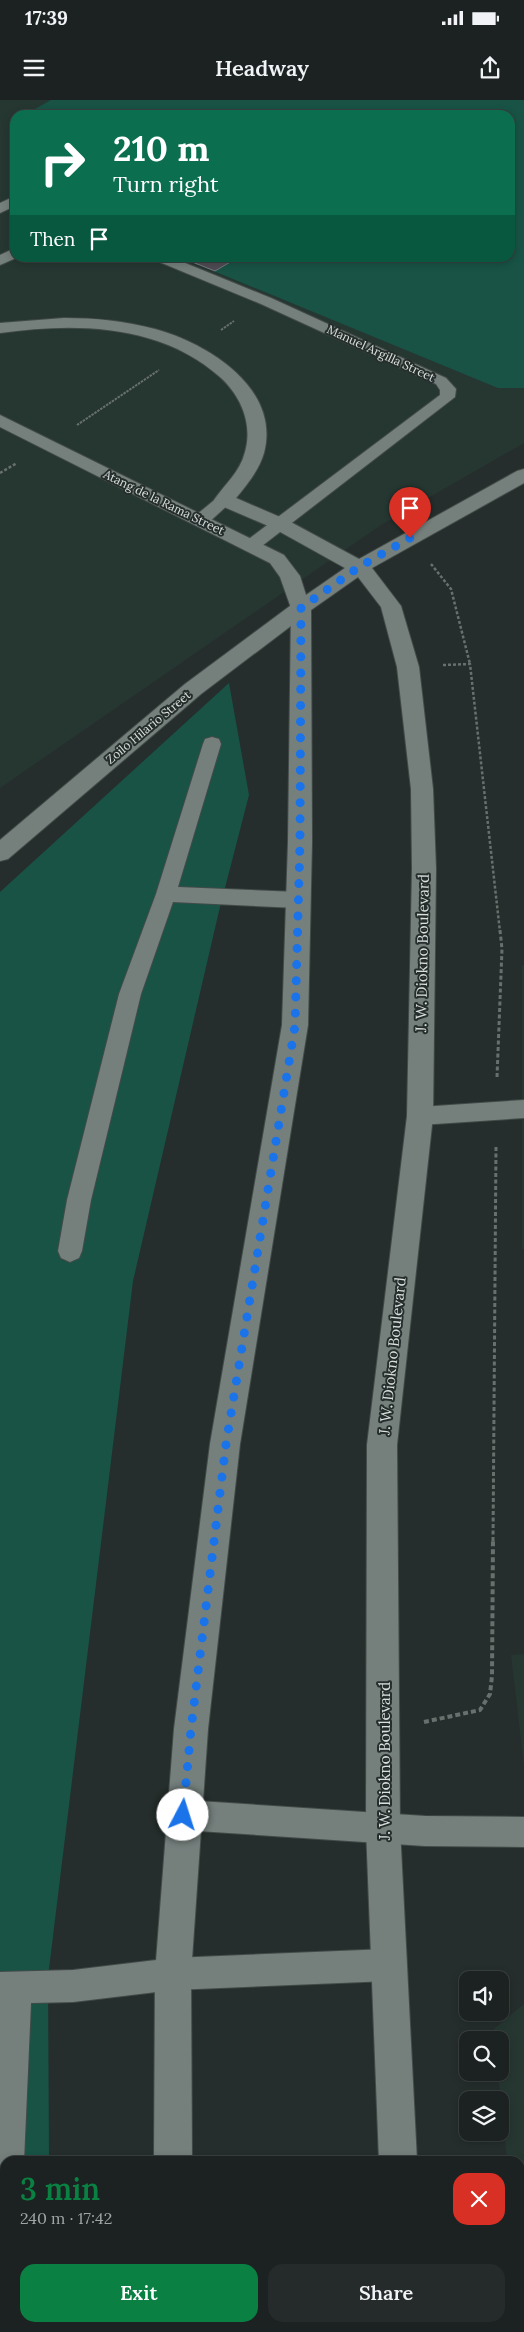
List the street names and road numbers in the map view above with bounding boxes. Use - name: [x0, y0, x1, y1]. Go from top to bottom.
- street label: Manuel Argilla Street: [325, 321, 438, 385]
- street label: Atang de la Rama Street: [100, 466, 227, 538]
- street label: Zoilo Hilario Street: [103, 687, 194, 767]
- street label: J. W. Diokno Boulevard: [411, 874, 433, 1033]
- street label: J. W. Diokno Boulevard: [374, 1276, 410, 1437]
- street label: J. W. Diokno Boulevard: [375, 1682, 394, 1841]

